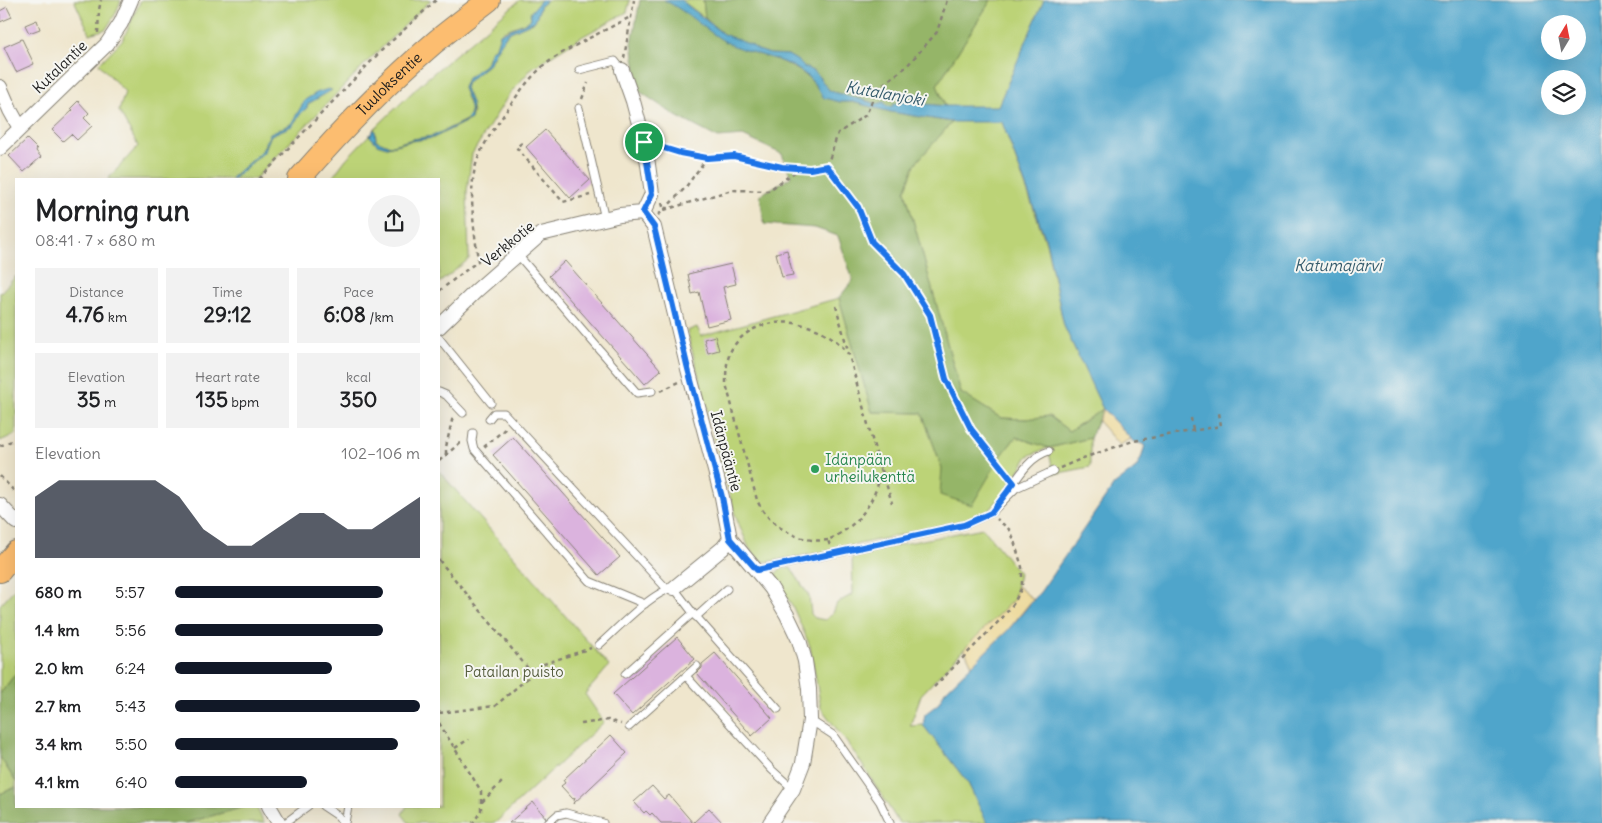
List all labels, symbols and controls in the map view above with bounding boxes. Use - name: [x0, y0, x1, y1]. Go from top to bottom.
- north arrow: [1541, 15, 1586, 60]
- map controls: [1541, 15, 1586, 115]
- street label: Kutalantie: [28, 36, 91, 97]
- street label: Tuuloksentie: [352, 48, 426, 120]
- button: layers: [1541, 70, 1586, 115]
- water label: Kutalanjoki: [844, 76, 928, 110]
- pin: [623, 121, 665, 163]
- icon: arrive: [630, 128, 658, 156]
- text: Morning run: [35, 193, 190, 229]
- button: share: [368, 195, 420, 247]
- street label: Verkkotie: [477, 216, 538, 271]
- text: 08:41 · 7 × 680 m: [35, 230, 155, 250]
- water label: Katumajärvi: [1294, 255, 1384, 275]
- text: Distance: [69, 283, 124, 301]
- text: Time: [212, 283, 243, 301]
- text: Pace: [343, 283, 374, 301]
- text: 4.76: [66, 301, 104, 328]
- text: 29:12: [203, 301, 252, 328]
- text: 6:08: [323, 301, 366, 328]
- text: km: [104, 308, 127, 326]
- text: /km: [366, 308, 394, 326]
- text: Elevation: [68, 368, 125, 386]
- text: Heart rate: [195, 368, 260, 386]
- text: kcal: [346, 368, 371, 386]
- text: 35: [77, 386, 101, 413]
- text: 135: [196, 386, 228, 413]
- text: 350: [340, 386, 377, 413]
- text: m: [101, 393, 116, 411]
- text: bpm: [228, 393, 259, 411]
- street label: Idänpääntie: [707, 408, 746, 493]
- text: Elevation: [35, 443, 101, 463]
- text: 102–106 m: [341, 443, 420, 463]
- place label: Idänpään urheilukenttä: [825, 450, 915, 486]
- marker: Idänpään urheilukenttä: [809, 463, 821, 475]
- text: 680 m: [35, 582, 82, 602]
- text: 5:57: [115, 582, 145, 602]
- text: 1.4 km: [35, 620, 80, 640]
- text: 5:56: [115, 620, 146, 640]
- text: 2.0 km: [35, 658, 84, 678]
- text: 6:24: [115, 658, 146, 678]
- park label: Patailan puisto: [464, 662, 564, 681]
- text: 2.7 km: [35, 696, 81, 716]
- text: 5:43: [115, 696, 146, 716]
- text: 3.4 km: [35, 734, 82, 754]
- text: 5:50: [115, 734, 148, 754]
- text: 4.1 km: [35, 772, 79, 792]
- text: 6:40: [115, 772, 148, 792]

